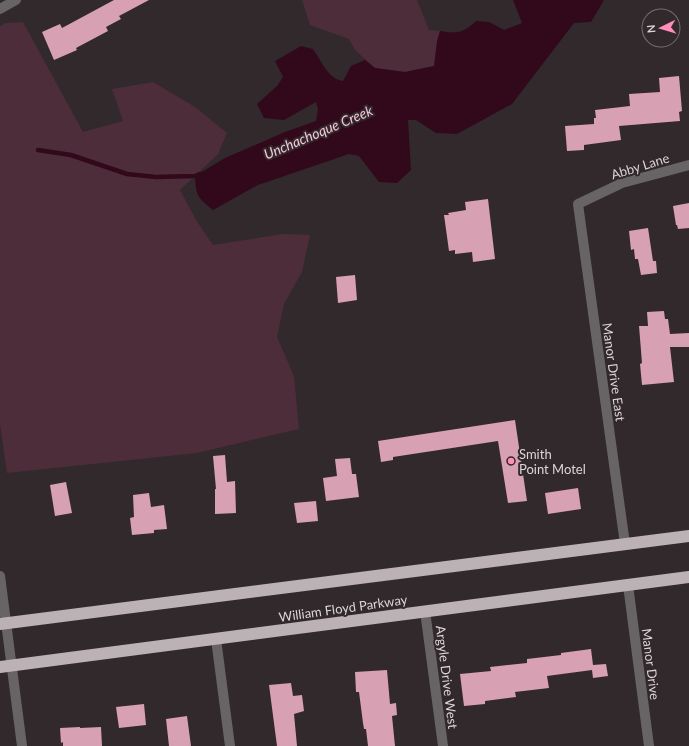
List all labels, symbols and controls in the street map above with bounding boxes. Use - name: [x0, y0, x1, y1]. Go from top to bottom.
- north arrow: [641, 8, 681, 48]
- text: N: [644, 24, 657, 34]
- water label: Unchachoque Creek: [261, 101, 375, 163]
- street label: Abby Lane: [609, 150, 671, 182]
- street label: Manor Drive East: [599, 322, 629, 423]
- place label: Smith Point Motel: [519, 446, 586, 477]
- marker: Smith Point Motel: [506, 456, 516, 466]
- street label: William Floyd Parkway: [278, 591, 408, 625]
- street label: Argyle Drive West: [433, 624, 461, 730]
- street label: Manor Drive: [639, 627, 663, 701]

